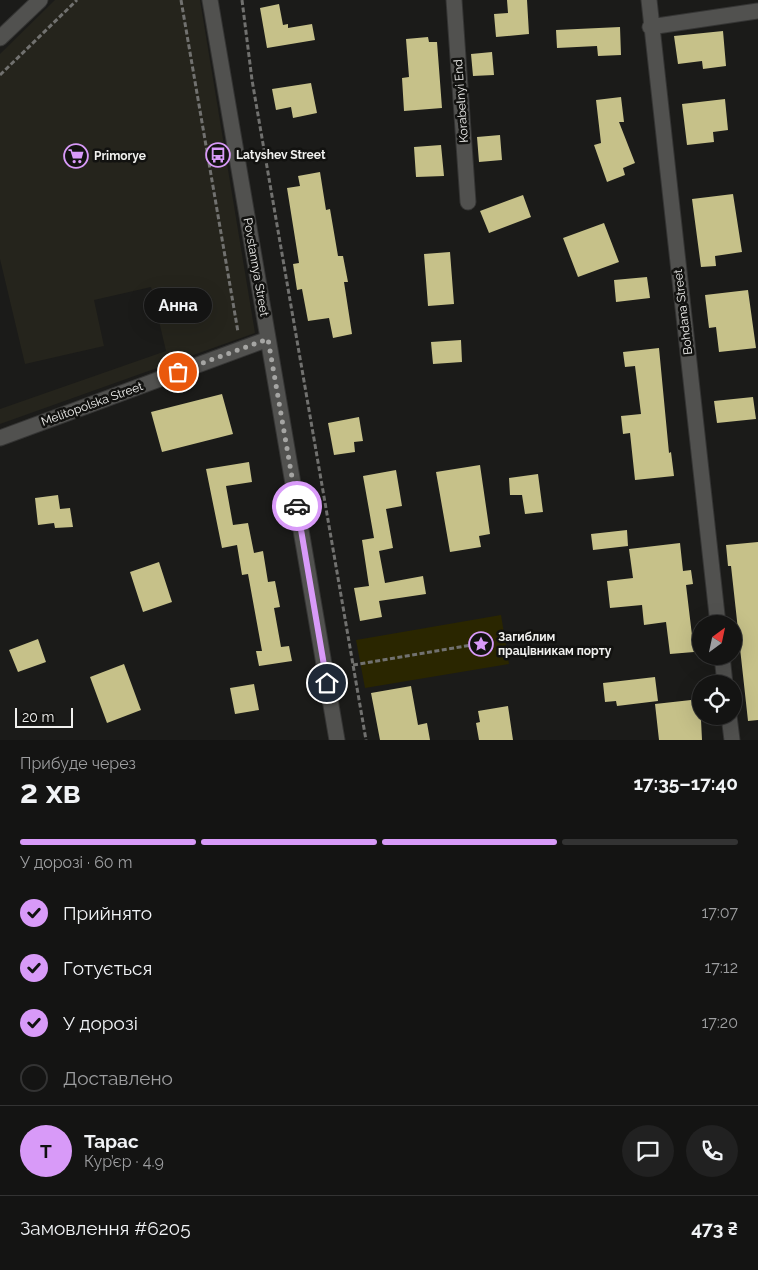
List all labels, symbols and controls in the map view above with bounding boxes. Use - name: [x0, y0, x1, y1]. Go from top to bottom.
- street label: Korabelnyi End: [451, 59, 471, 143]
- bus stop icon: Latyshev Street: [205, 142, 231, 168]
- supermarket icon: Primorye: [63, 143, 89, 169]
- place label: Latyshev Street: [236, 148, 326, 162]
- place label: Primorye: [94, 149, 146, 163]
- street label: Povstannya Street: [240, 217, 272, 317]
- street label: Bohdana Street: [671, 268, 695, 356]
- callout: Анна: [144, 287, 212, 322]
- text: Анна: [158, 296, 198, 315]
- pin: [157, 351, 199, 393]
- icon: bag: [164, 358, 192, 386]
- street label: Melitopolska Street: [39, 379, 145, 429]
- courier: [272, 481, 322, 531]
- icon: car: [283, 492, 311, 520]
- north arrow: [692, 615, 742, 665]
- map controls: [692, 615, 742, 725]
- place label: Загиблим працівникам порту: [498, 630, 612, 658]
- place icon: Загиблим працівникам порту: [468, 631, 494, 657]
- pin: [306, 662, 348, 704]
- icon: home: [313, 669, 341, 697]
- button: locate: [692, 675, 742, 725]
- scale bar: [15, 705, 72, 728]
- text: 20 m: [22, 709, 54, 725]
- text: Прибуде через: [20, 754, 136, 773]
- text: 17:35–17:40: [633, 772, 738, 794]
- text: 2 хв: [20, 773, 81, 810]
- text: У дорозі · 60 m: [20, 853, 132, 872]
- icon: check: [20, 899, 48, 927]
- text: Прийнято: [63, 902, 152, 924]
- text: 17:07: [701, 903, 738, 922]
- icon: check: [20, 954, 48, 982]
- text: Готується: [63, 957, 152, 979]
- text: 17:12: [704, 958, 738, 977]
- icon: check: [20, 1009, 48, 1037]
- text: У дорозі: [63, 1012, 138, 1034]
- text: 17:20: [702, 1013, 738, 1032]
- text: Доставлено: [63, 1067, 173, 1089]
- button: chat: [622, 1125, 674, 1177]
- button: phone: [686, 1125, 738, 1177]
- text: Тарас: [84, 1130, 139, 1152]
- text: Т: [40, 1140, 52, 1162]
- text: Кур’єр · 4.9: [84, 1152, 164, 1171]
- text: Замовлення #6205: [20, 1217, 191, 1239]
- text: 473 ₴: [691, 1217, 738, 1239]

